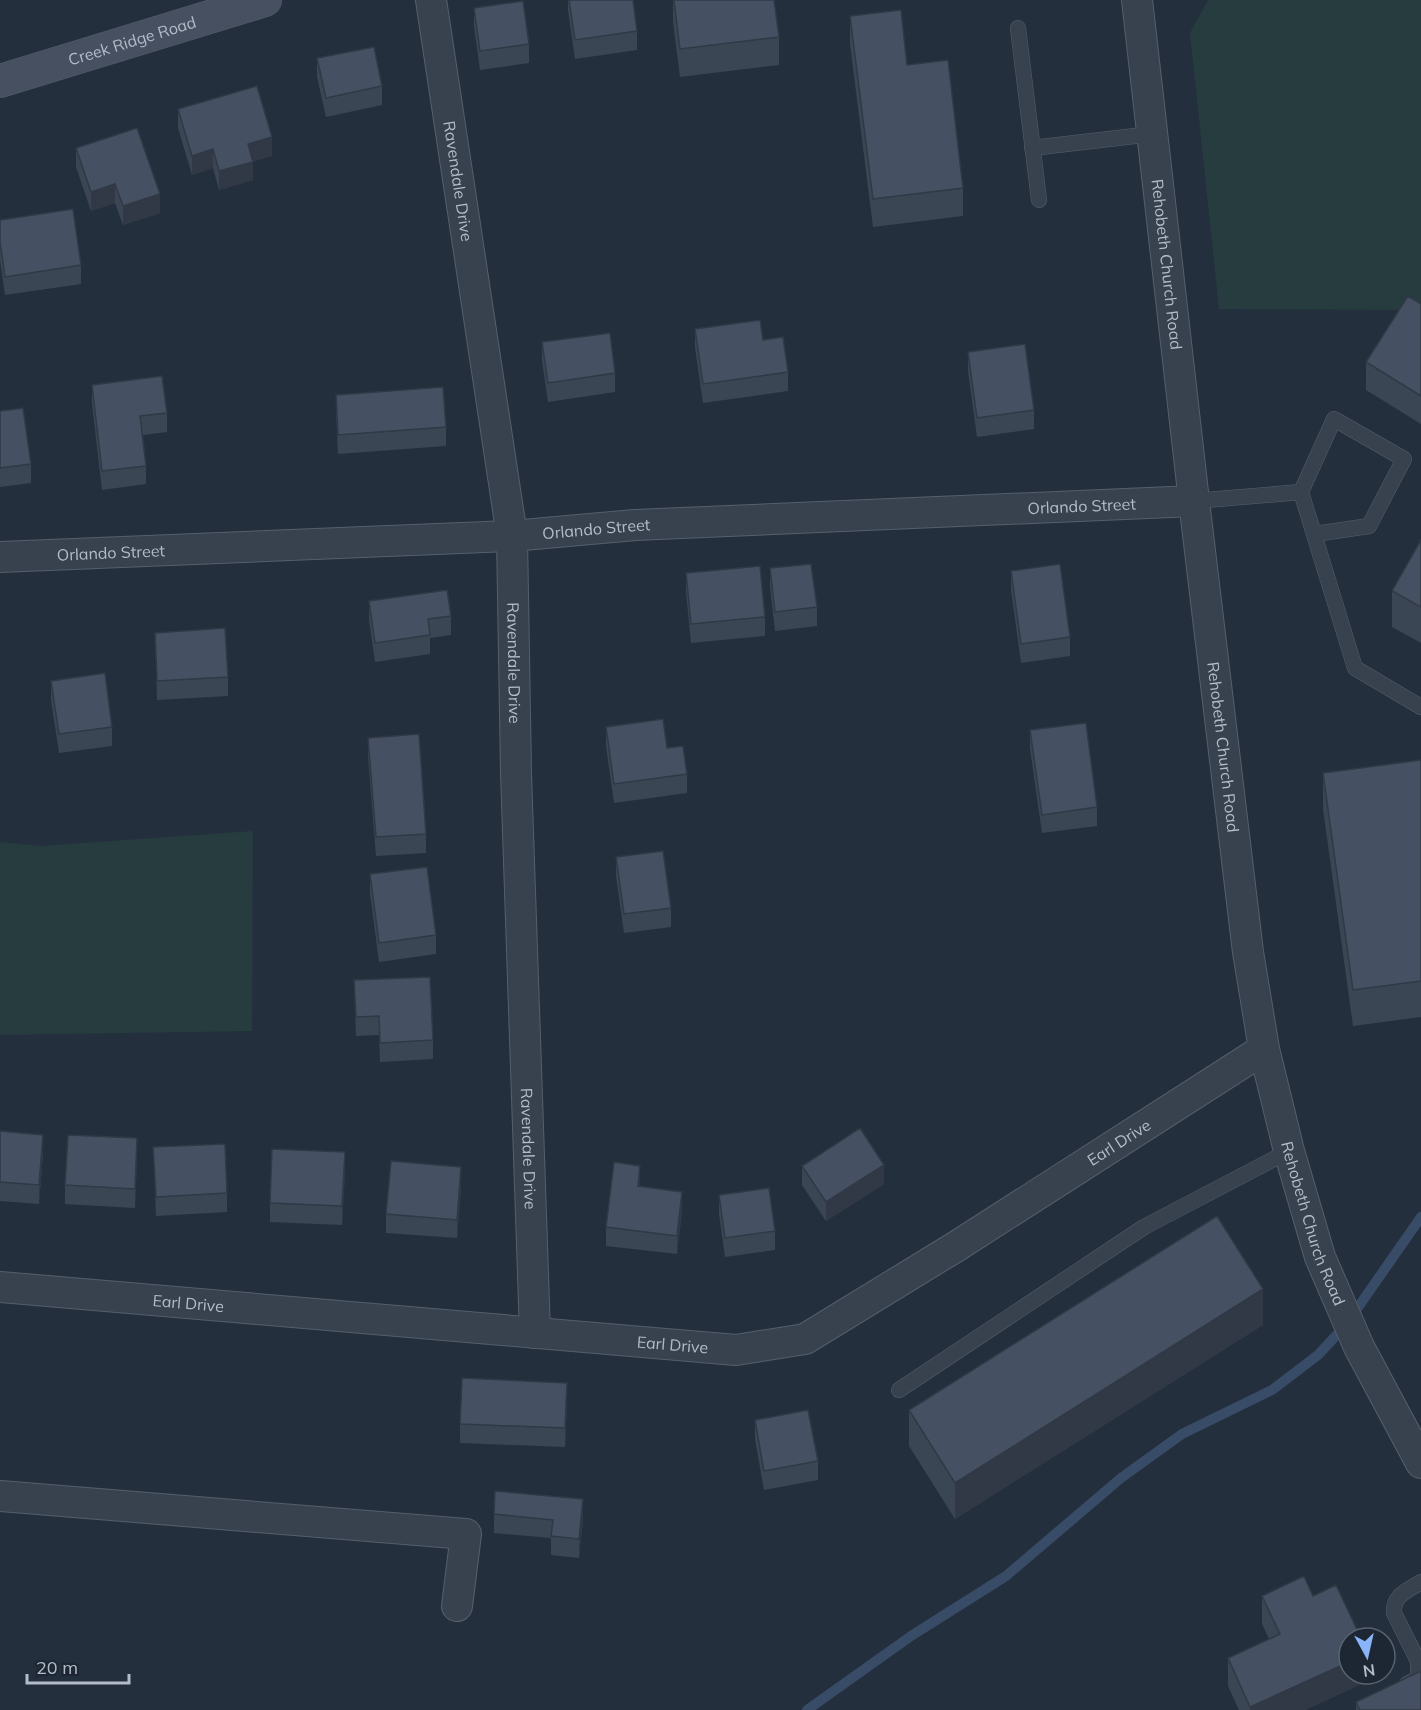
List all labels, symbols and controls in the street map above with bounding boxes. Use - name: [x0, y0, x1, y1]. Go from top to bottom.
- street label: Creek Ridge Road: [66, 12, 198, 70]
- street label: Ravendale Drive: [439, 119, 477, 243]
- street label: Rehobeth Church Road: [1147, 178, 1187, 351]
- street label: Orlando Street: [1027, 493, 1137, 518]
- street label: Orlando Street: [541, 514, 651, 543]
- street label: Orlando Street: [56, 540, 166, 565]
- street label: Ravendale Drive: [503, 602, 525, 724]
- street label: Rehobeth Church Road: [1203, 661, 1244, 833]
- street label: Ravendale Drive: [517, 1088, 541, 1210]
- street label: Earl Drive: [1083, 1114, 1154, 1170]
- street label: Rehobeth Church Road: [1277, 1139, 1350, 1308]
- street label: Earl Drive: [152, 1290, 225, 1316]
- street label: Earl Drive: [636, 1332, 709, 1358]
- north arrow: [1337, 1626, 1397, 1686]
- scale bar: [27, 1647, 129, 1685]
- text: 20 m: [36, 1656, 78, 1679]
- text: N: [1362, 1660, 1376, 1682]

